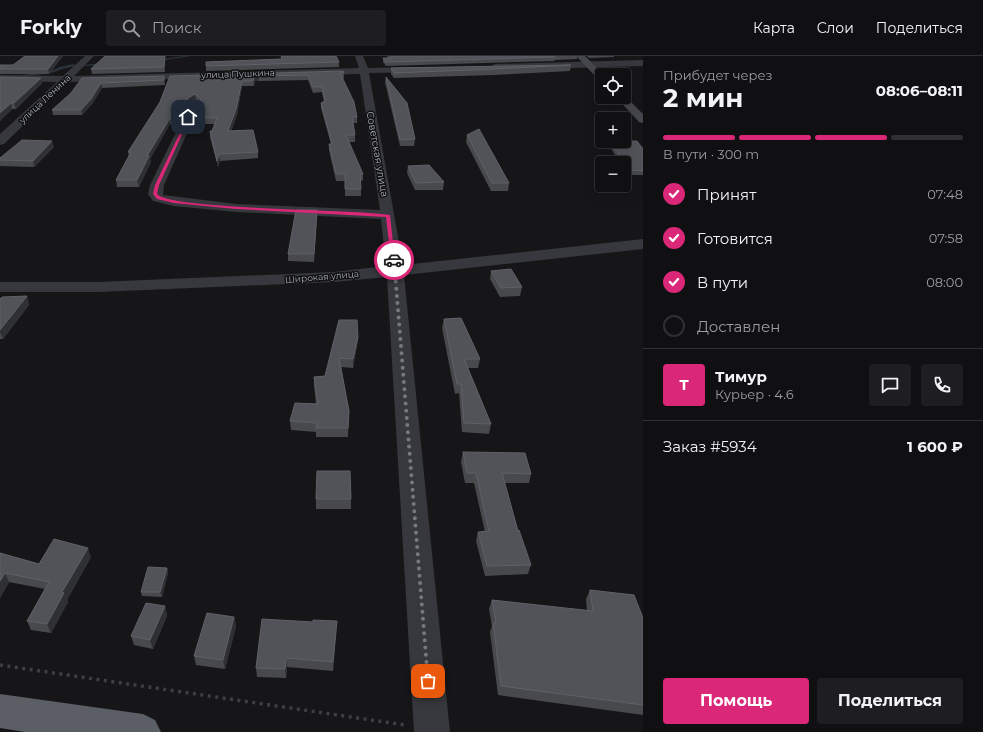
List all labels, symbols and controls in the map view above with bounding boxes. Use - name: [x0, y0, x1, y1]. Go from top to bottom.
- search box: [106, 10, 386, 46]
- text: Forkly: [20, 16, 82, 39]
- icon: search: [120, 17, 142, 39]
- text: Поиск: [152, 18, 201, 37]
- text: Карта: [753, 19, 795, 37]
- text: Слои: [817, 19, 854, 37]
- text: Поделиться: [876, 19, 963, 37]
- street label: улица Пушкина: [200, 67, 275, 80]
- text: Прибудет через: [663, 67, 772, 83]
- map controls: [595, 68, 631, 192]
- button: locate: [595, 68, 631, 104]
- street label: улица Ленина: [16, 72, 73, 126]
- text: 08:06–08:11: [876, 81, 963, 100]
- text: 2 мин: [663, 82, 743, 114]
- pin: [171, 100, 205, 134]
- icon: home: [177, 106, 199, 128]
- street label: Советская улица: [364, 110, 391, 198]
- button: +: [595, 112, 631, 148]
- text: В пути · 300 m: [663, 146, 759, 162]
- button: −: [595, 156, 631, 192]
- icon: check: [663, 183, 685, 205]
- text: Принят: [697, 185, 756, 204]
- text: 07:48: [927, 186, 963, 202]
- icon: check: [663, 227, 685, 249]
- text: Готовится: [697, 229, 773, 248]
- text: 07:58: [929, 230, 963, 246]
- courier: [374, 240, 414, 280]
- icon: car: [383, 249, 405, 271]
- street label: Широкая улица: [285, 268, 359, 285]
- icon: check: [663, 271, 685, 293]
- text: В пути: [697, 273, 748, 292]
- text: 08:00: [926, 274, 963, 290]
- text: Доставлен: [697, 317, 780, 336]
- button: chat: [869, 364, 911, 406]
- button: phone: [921, 364, 963, 406]
- text: Тимур: [715, 367, 767, 386]
- text: Т: [679, 375, 689, 394]
- text: Курьер · 4.6: [715, 386, 794, 402]
- text: Заказ #5934: [663, 437, 757, 456]
- text: 1 600 ₽: [907, 437, 963, 456]
- pin: [411, 664, 445, 698]
- icon: bag: [417, 670, 439, 692]
- button: Помощь: [663, 678, 809, 724]
- button: Поделиться: [817, 678, 963, 724]

